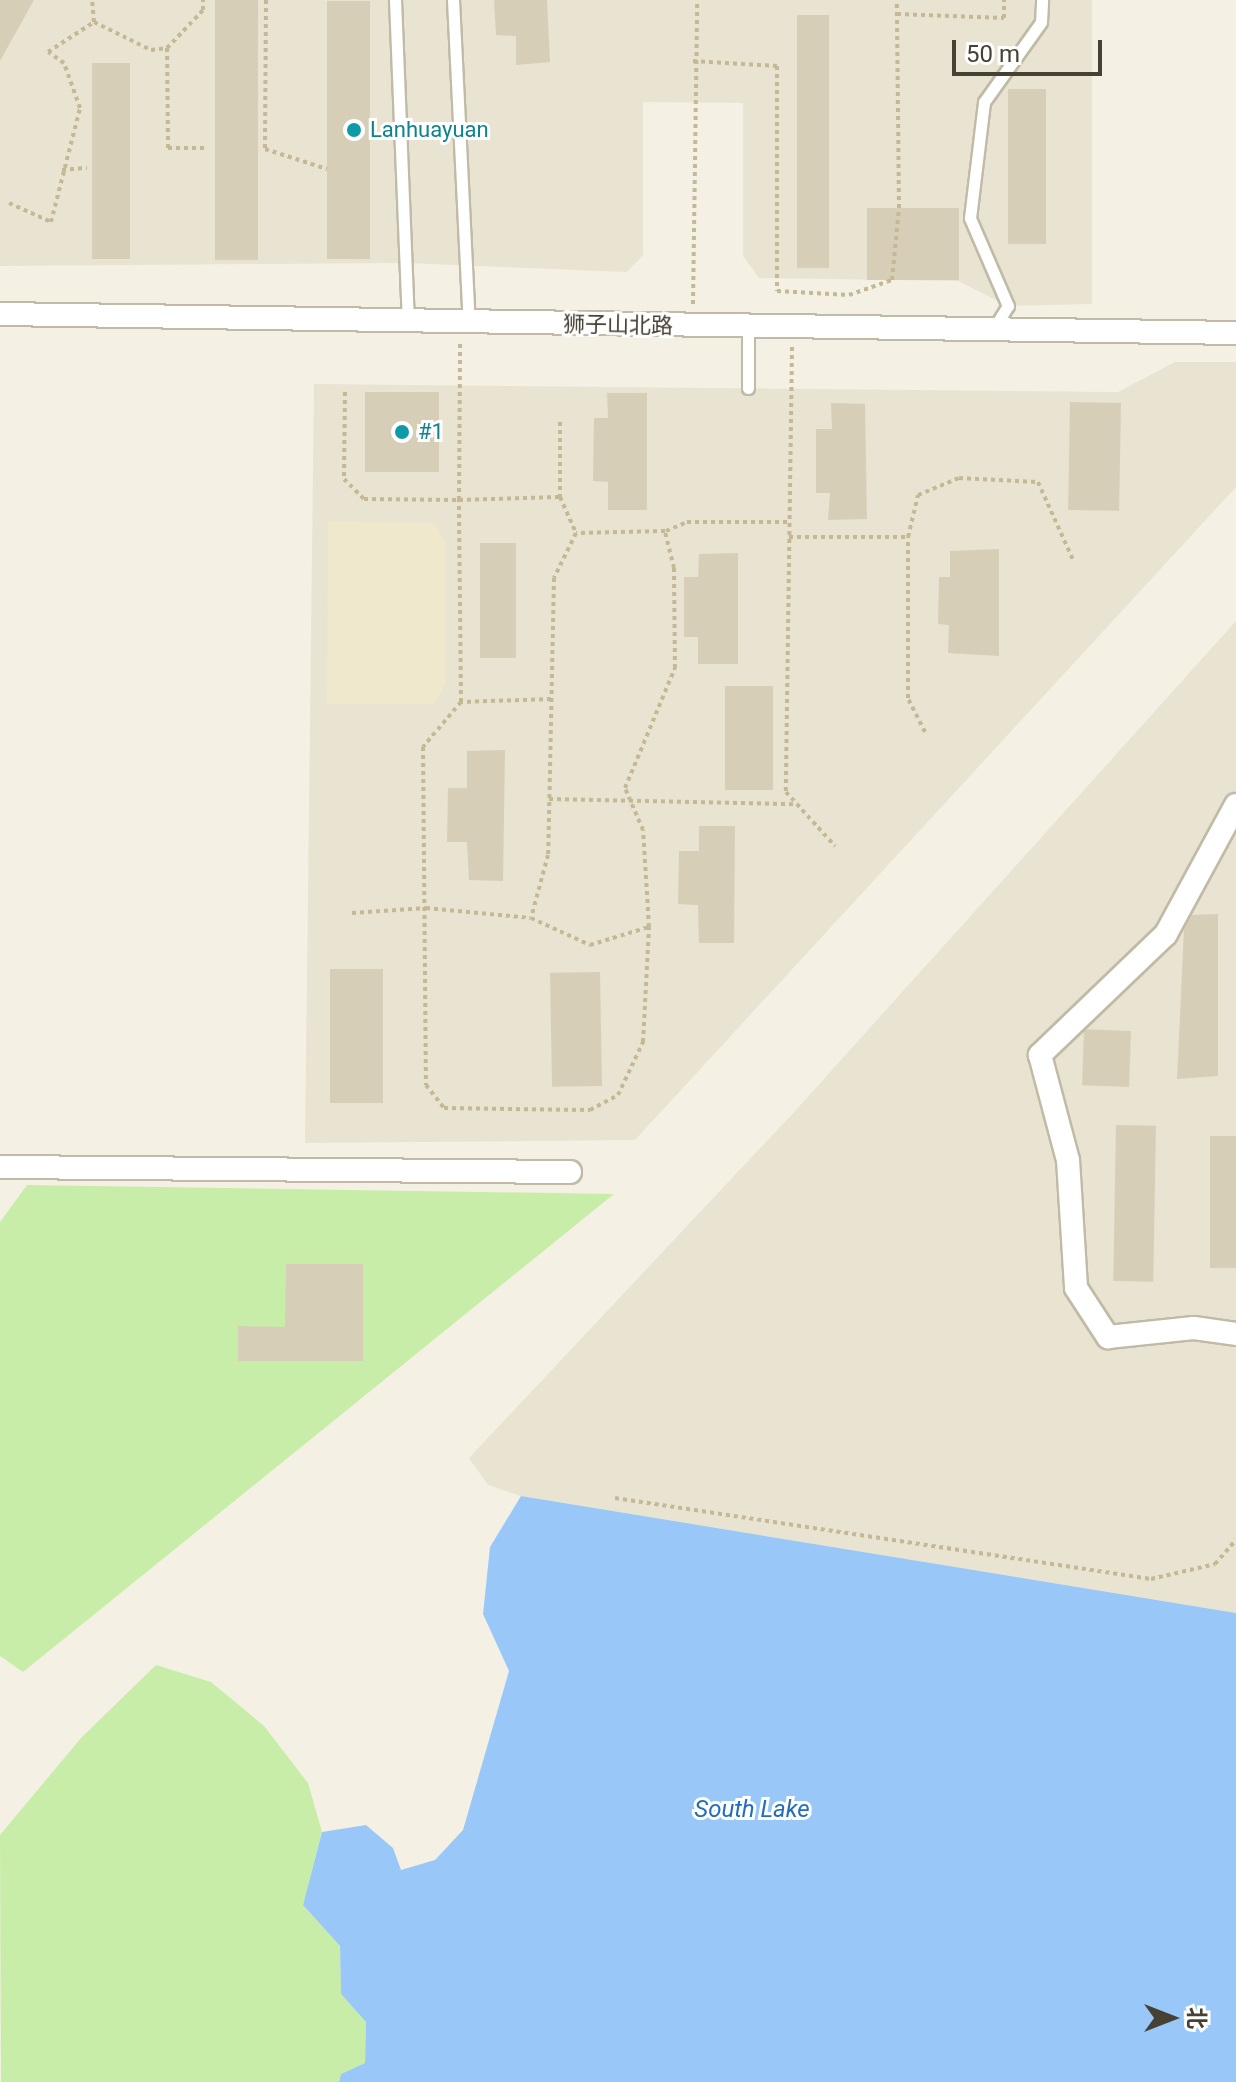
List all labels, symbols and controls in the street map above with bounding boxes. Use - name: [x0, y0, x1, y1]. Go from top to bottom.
- scale bar: [956, 24, 1106, 74]
- text: 50 m: [966, 40, 1020, 68]
- place label: Lanhuayuan: [370, 117, 489, 143]
- marker: Lanhuayuan: [345, 121, 363, 139]
- street label: 狮子山北路: [563, 311, 673, 339]
- place label: #1: [418, 419, 444, 445]
- marker: #1: [393, 423, 411, 441]
- water label: South Lake: [694, 1796, 810, 1824]
- north arrow: [1132, 1978, 1212, 2058]
- text: 北: [1184, 2007, 1209, 2029]

